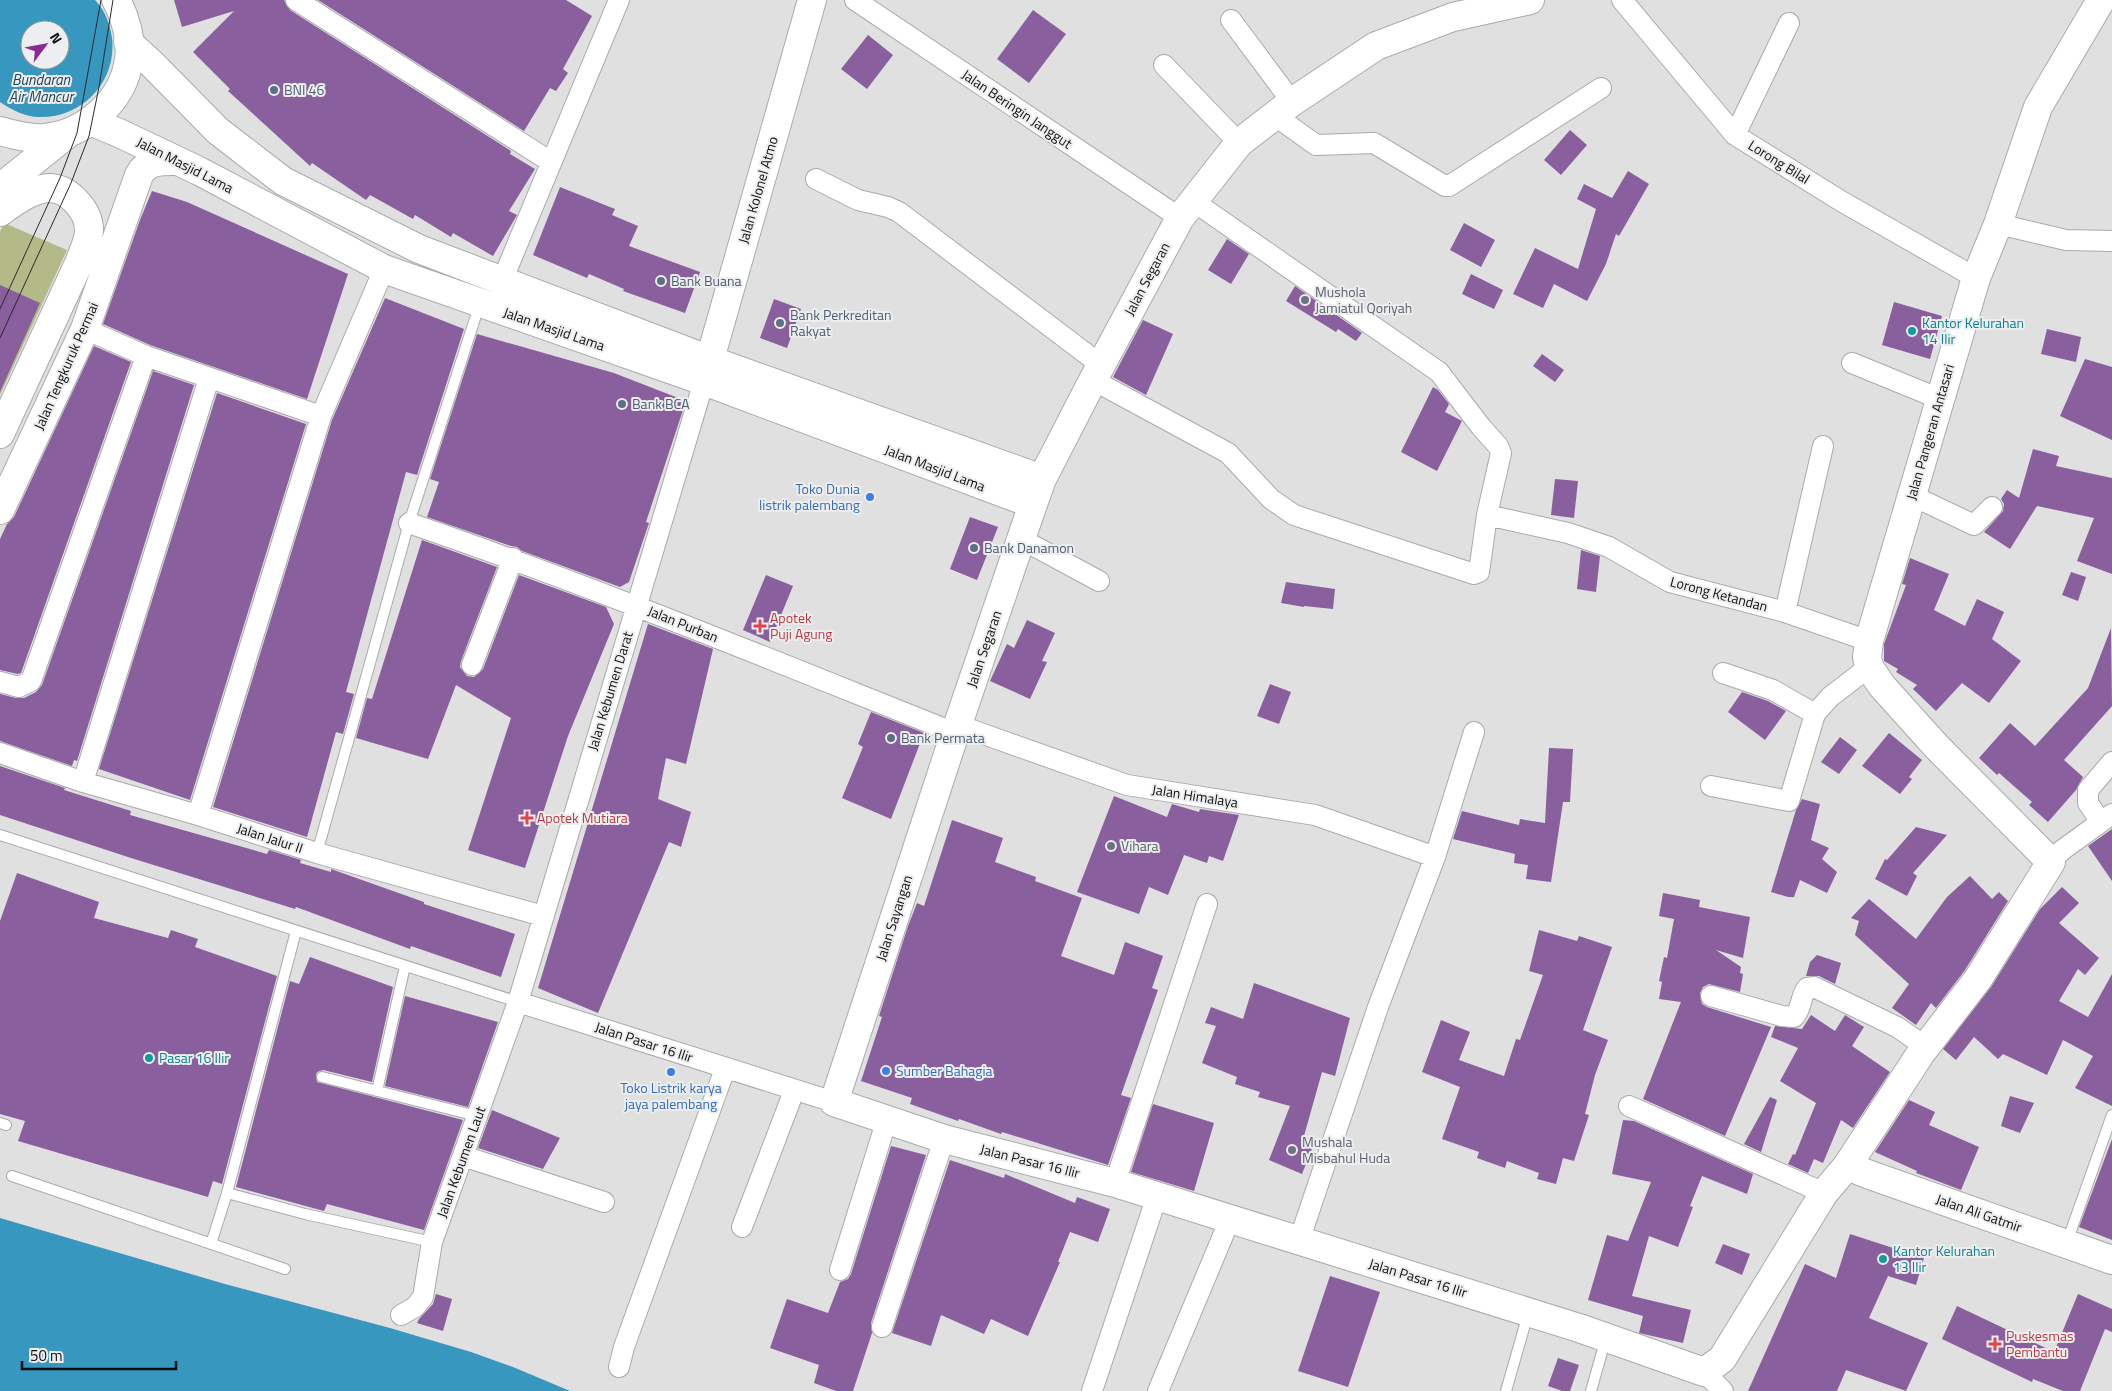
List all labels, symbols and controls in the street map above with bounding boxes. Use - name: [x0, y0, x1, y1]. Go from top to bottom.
- north arrow: [20, 20, 70, 70]
- text: N: [45, 28, 68, 48]
- street label: Jalan Beringin Janggut: [958, 64, 1077, 153]
- water label: Bundaran Air Mancur: [9, 68, 75, 108]
- place label: BNI 46: [284, 79, 324, 100]
- marker: BNI 46: [268, 84, 280, 96]
- street label: Jalan Masjid Lama: [133, 131, 237, 198]
- street label: Jalan Kolonel Atmo: [732, 134, 783, 246]
- street label: Lorong Bilal: [1744, 134, 1814, 189]
- street label: Jalan Segaran: [1118, 238, 1175, 319]
- place label: Bank Buana: [671, 270, 742, 291]
- marker: Bank Buana: [655, 275, 667, 287]
- place label: Mushola Jamiatul Qoriyah: [1315, 281, 1412, 318]
- marker: Mushola Jamiatul Qoriyah: [1299, 294, 1311, 306]
- street label: Jalan Tengkuruk Permai: [28, 299, 103, 433]
- street label: Jalan Masjid Lama: [501, 301, 608, 356]
- place label: Bank Perkreditan Rakyat: [790, 304, 892, 341]
- place label: Kantor Kelurahan 14 Ilir: [1922, 312, 2024, 349]
- marker: Bank Perkreditan Rakyat: [774, 317, 786, 329]
- marker: Kantor Kelurahan 14 Ilir: [1906, 325, 1918, 337]
- street label: Jalan Pangeran Antasari: [1900, 361, 1959, 502]
- place label: Bank BCA: [632, 393, 690, 414]
- marker: Bank BCA: [616, 398, 628, 410]
- street label: Jalan Masjid Lama: [882, 439, 989, 496]
- place label: Toko Dunia listrik palembang: [759, 478, 860, 515]
- marker: Toko Dunia listrik palembang: [864, 491, 876, 503]
- place label: Bank Danamon: [984, 537, 1074, 558]
- marker: Bank Danamon: [968, 542, 980, 554]
- street label: Lorong Ketandan: [1668, 570, 1770, 617]
- street label: Jalan Purban: [645, 600, 722, 647]
- place label: Apotek Puji Agung: [770, 607, 833, 644]
- street label: Jalan Segaran: [961, 608, 1007, 690]
- marker: Apotek Puji Agung: [754, 620, 766, 632]
- street label: Jalan Kebumen Darat: [581, 629, 638, 753]
- place label: Bank Permata: [901, 727, 985, 748]
- marker: Bank Permata: [885, 732, 897, 744]
- street label: Jalan Himalaya: [1150, 778, 1240, 813]
- place label: Apotek Mutiara: [537, 807, 628, 828]
- marker: Apotek Mutiara: [521, 812, 533, 824]
- street label: Jalan Jalur II: [234, 817, 306, 858]
- place label: Vihara: [1121, 835, 1159, 856]
- marker: Vihara: [1105, 840, 1117, 852]
- street label: Jalan Sayangan: [870, 872, 917, 964]
- street label: Jalan Pasar 16 Ilir: [592, 1016, 696, 1067]
- place label: Pasar 16 Ilir: [159, 1047, 229, 1068]
- marker: Pasar 16 Ilir: [143, 1052, 155, 1064]
- place label: Sumber Bahagia: [896, 1060, 993, 1081]
- marker: Sumber Bahagia: [880, 1065, 892, 1077]
- marker: Toko Listrik karya jaya palembang: [665, 1066, 677, 1078]
- place label: Toko Listrik karya jaya palembang: [620, 1077, 722, 1114]
- street label: Jalan Kebumen Laut: [431, 1103, 490, 1220]
- place label: Mushala Misbahul Huda: [1302, 1131, 1390, 1168]
- street label: Jalan Pasar 16 Ilir: [978, 1138, 1082, 1183]
- marker: Mushala Misbahul Huda: [1286, 1144, 1298, 1156]
- street label: Jalan Ali Gatmir: [1933, 1188, 2025, 1237]
- place label: Kantor Kelurahan 13 Ilir: [1893, 1240, 1995, 1277]
- street label: Jalan Pasar 16 Ilir: [1366, 1253, 1470, 1303]
- marker: Kantor Kelurahan 13 Ilir: [1877, 1253, 1889, 1265]
- place label: Puskesmas Pembantu: [2006, 1325, 2074, 1362]
- marker: Puskesmas Pembantu: [1988, 1337, 2002, 1351]
- scale bar: [22, 1338, 176, 1370]
- text: 50 m: [30, 1344, 63, 1367]

